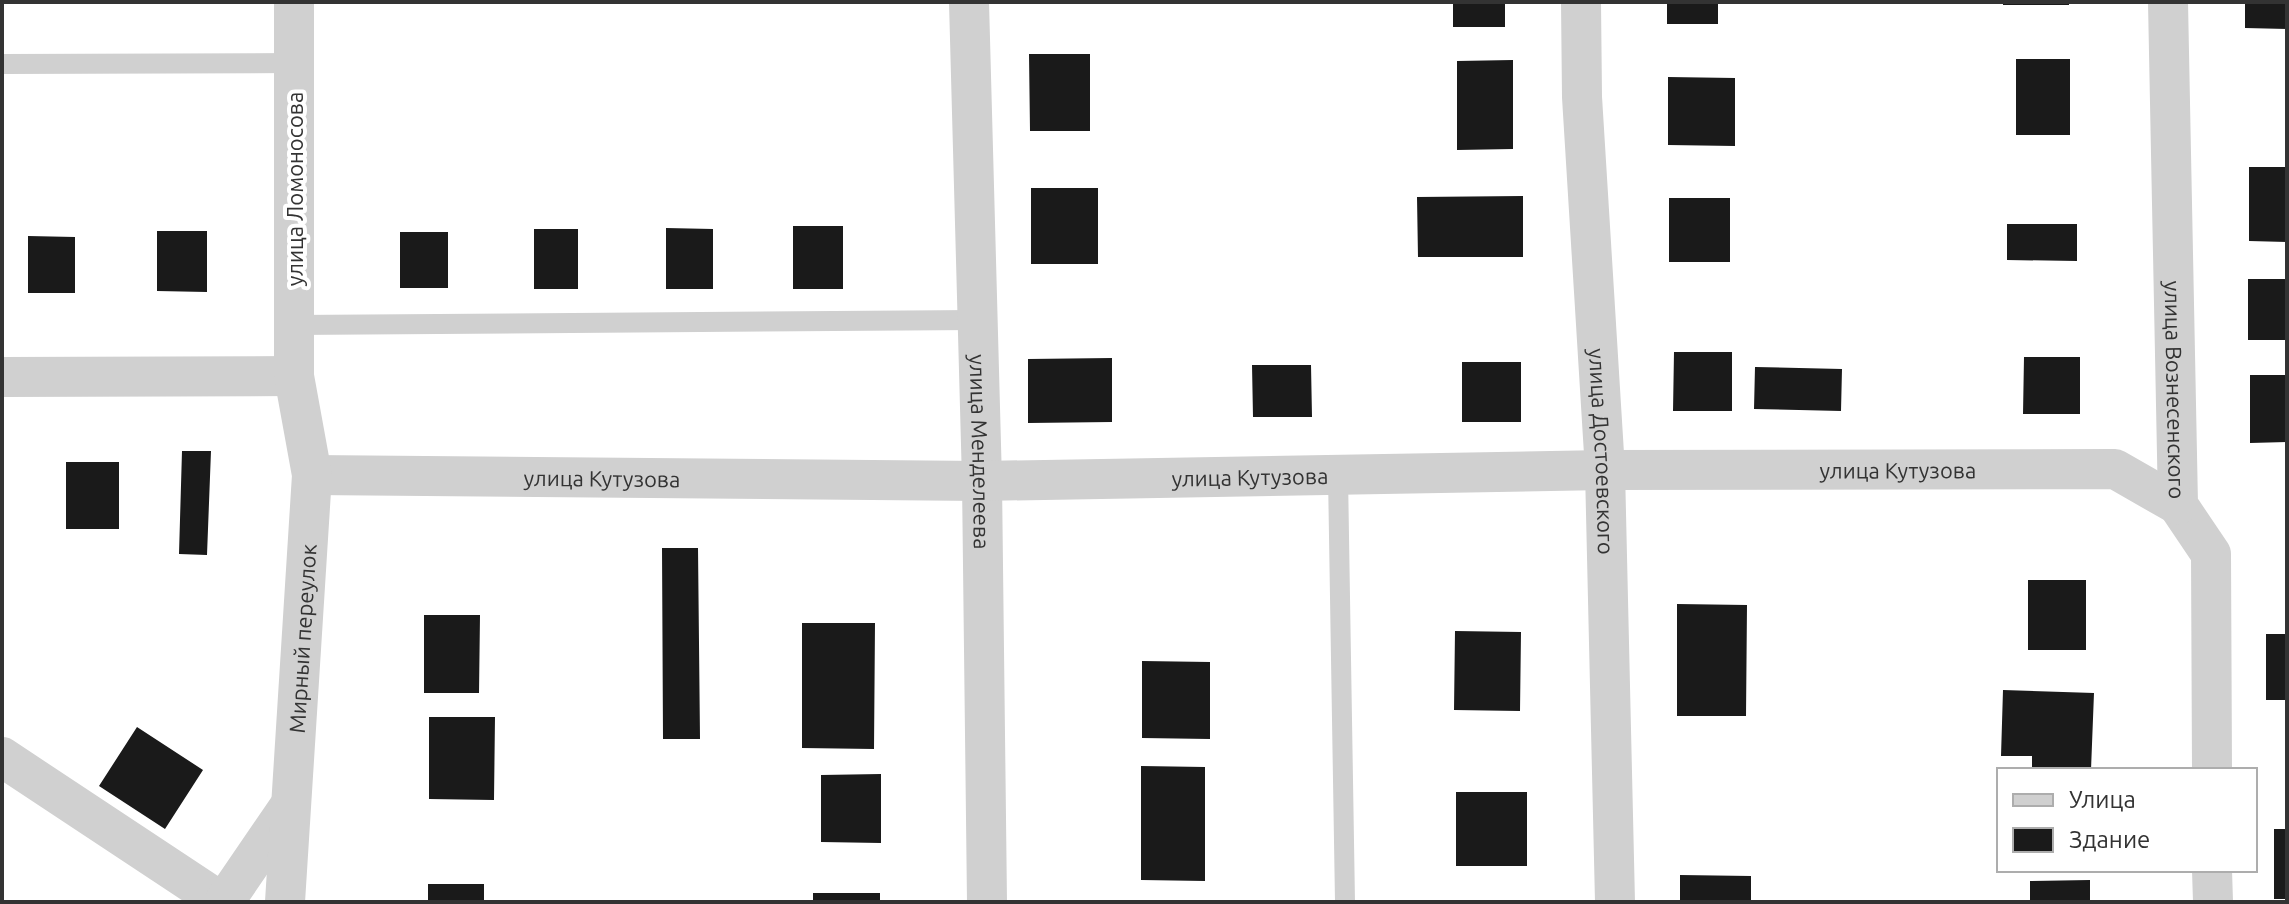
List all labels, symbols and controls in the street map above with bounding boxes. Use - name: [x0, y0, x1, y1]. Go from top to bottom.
- street label: улица Ломоносова: [282, 92, 307, 286]
- street label: улица Вознесенского: [2161, 280, 2190, 499]
- street label: улица Достоевского: [1585, 347, 1619, 555]
- street label: улица Менделеева: [966, 354, 995, 550]
- street label: улица Кутузова: [1819, 457, 1976, 482]
- street label: улица Кутузова: [1171, 462, 1329, 490]
- street label: улица Кутузова: [524, 464, 680, 491]
- street label: Мирный переулок: [283, 543, 320, 734]
- legend: [1997, 768, 2257, 872]
- text: Улица: [2069, 786, 2136, 813]
- text: Здание: [2069, 826, 2150, 853]

